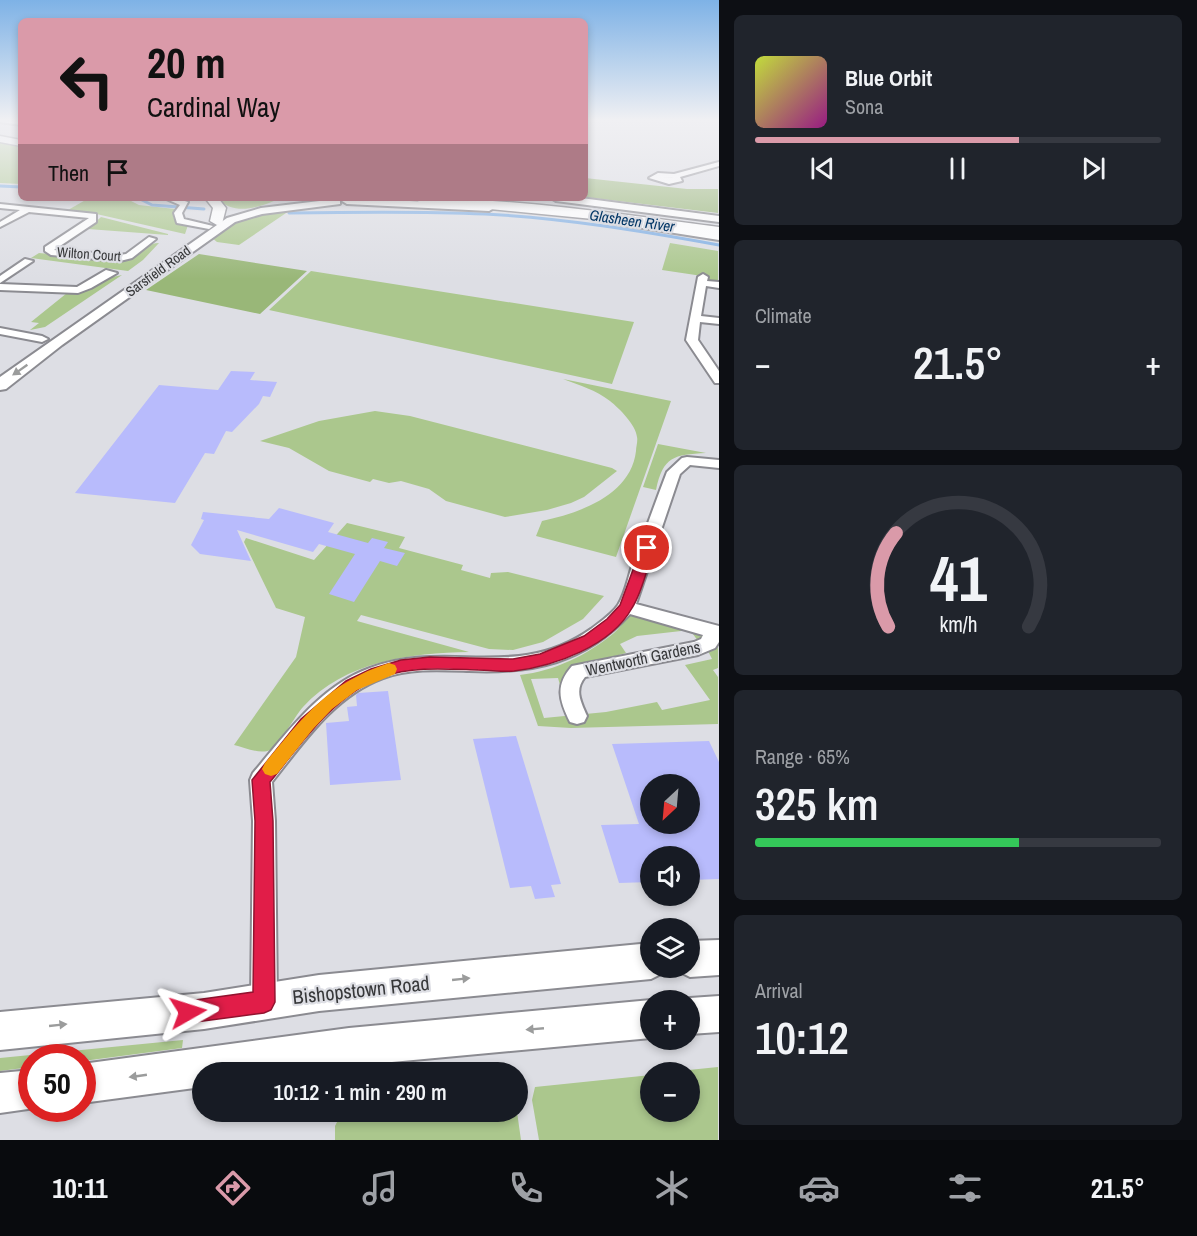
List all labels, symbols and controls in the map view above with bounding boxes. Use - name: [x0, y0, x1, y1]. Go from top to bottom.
- text: 20 m: [147, 35, 226, 91]
- icon: left: [48, 42, 126, 120]
- text: Blue Orbit: [845, 63, 932, 93]
- text: Cardinal Way: [147, 89, 280, 125]
- text: Sona: [845, 93, 883, 120]
- icon: previous: [806, 152, 839, 185]
- icon: pause: [941, 152, 974, 185]
- icon: next: [1077, 152, 1110, 185]
- icon: arrive: [101, 156, 134, 189]
- text: Then: [48, 158, 89, 188]
- water label: Glasheen River: [588, 204, 677, 237]
- street label: Sarsfield Road: [122, 241, 194, 301]
- street label: Wilton Court: [57, 243, 121, 265]
- text: Climate: [755, 302, 812, 329]
- text: 21.5°: [913, 332, 1003, 393]
- text: −: [755, 341, 771, 385]
- text: +: [1145, 341, 1161, 385]
- one-way arrow: [12, 364, 28, 376]
- pin: [621, 522, 672, 573]
- icon: arrive: [630, 531, 663, 564]
- text: 41: [930, 536, 987, 620]
- text: km/h: [939, 610, 977, 639]
- street label: Wentworth Gardens: [584, 635, 702, 681]
- text: Range · 65%: [755, 743, 850, 770]
- text: 325 km: [755, 773, 879, 834]
- north arrow: [640, 774, 700, 834]
- map controls: [640, 774, 700, 1122]
- button: sound: [640, 846, 700, 906]
- button: layers: [640, 918, 700, 978]
- street label: Bishopstown Road: [291, 969, 431, 1010]
- one-way arrow: [452, 974, 471, 984]
- text: Arrival: [755, 977, 802, 1004]
- position arrow: [156, 980, 220, 1044]
- button: +: [640, 990, 700, 1050]
- text: 10:12: [755, 1007, 849, 1068]
- one-way arrow: [49, 1020, 68, 1030]
- one-way arrow: [526, 1024, 545, 1034]
- speed limit sign: 50: [18, 1044, 96, 1122]
- button: −: [640, 1062, 700, 1122]
- one-way arrow: [129, 1072, 148, 1081]
- text: 10:12 · 1 min · 290 m: [273, 1077, 447, 1107]
- icon: directions: [212, 1167, 254, 1209]
- icon: music: [359, 1167, 401, 1209]
- icon: phone: [505, 1167, 547, 1209]
- icon: climate: [651, 1167, 693, 1209]
- icon: car: [798, 1167, 840, 1209]
- icon: filters: [944, 1167, 986, 1209]
- text: 10:11: [52, 1170, 108, 1206]
- text: 21.5°: [1091, 1170, 1145, 1206]

